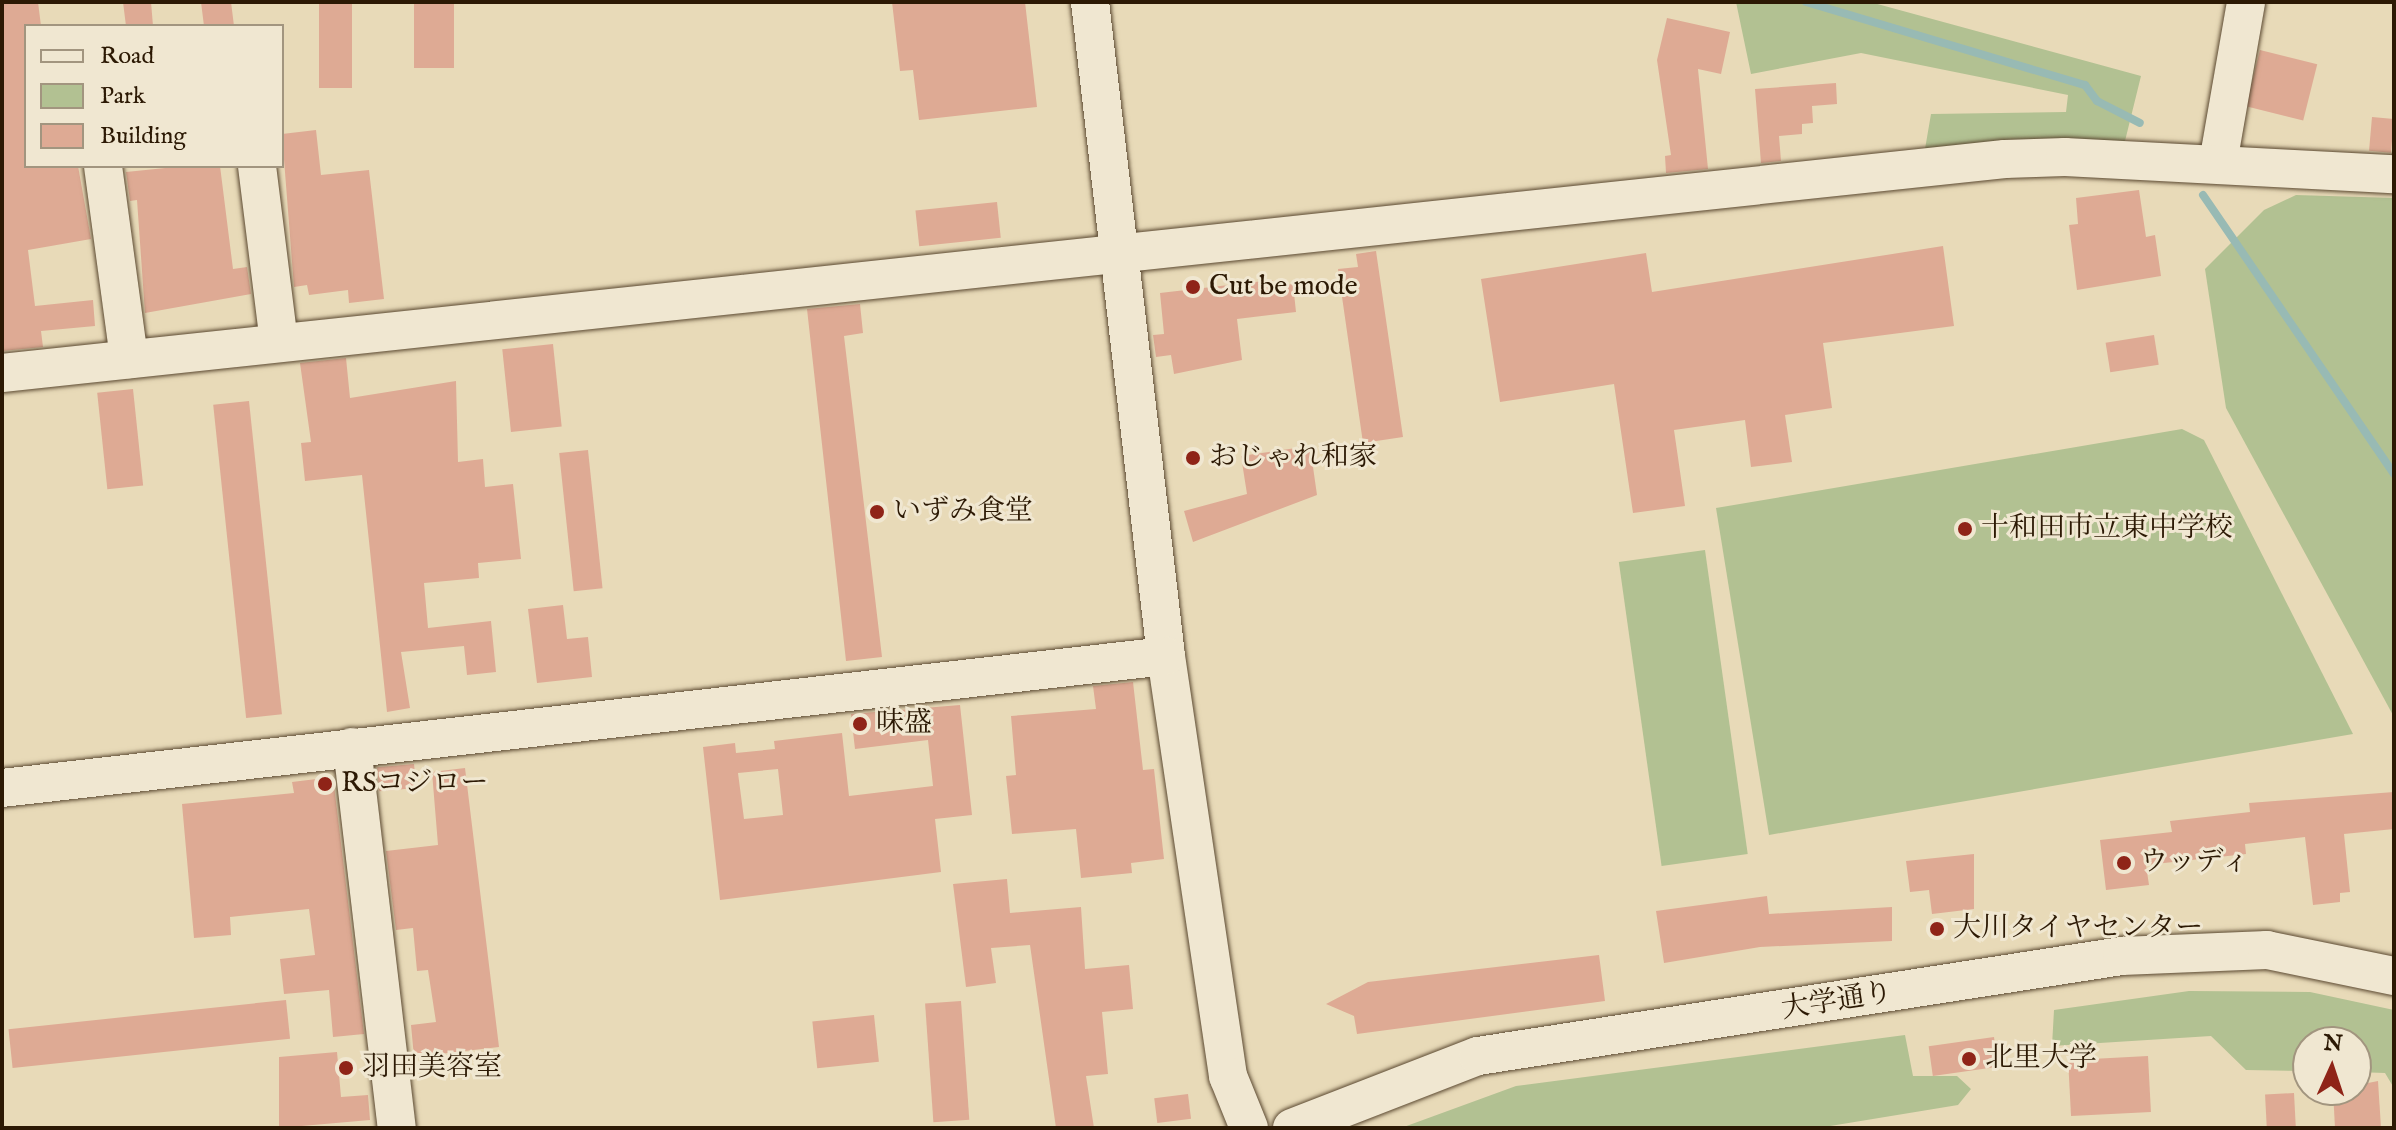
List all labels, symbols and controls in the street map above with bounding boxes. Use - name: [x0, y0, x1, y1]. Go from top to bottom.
- legend: [24, 24, 284, 168]
- text: Road: [100, 41, 154, 72]
- text: Park: [100, 81, 146, 112]
- text: Building: [100, 121, 186, 152]
- place label: Cut be mode: [1209, 270, 1358, 304]
- marker: Cut be mode: [1184, 278, 1202, 296]
- place label: おじゃれ和家: [1209, 441, 1377, 475]
- marker: おじゃれ和家: [1184, 449, 1202, 467]
- place label: いずみ食堂: [893, 495, 1033, 529]
- marker: いずみ食堂: [868, 503, 886, 521]
- place label: 十和田市立東中学校: [1981, 512, 2233, 546]
- marker: 十和田市立東中学校: [1956, 520, 1974, 538]
- place label: 味盛: [876, 707, 932, 741]
- marker: 味盛: [851, 715, 869, 733]
- place label: RSコジロー: [341, 767, 489, 801]
- marker: RSコジロー: [316, 775, 334, 793]
- place label: ウッディ: [2140, 846, 2252, 880]
- marker: ウッディ: [2115, 854, 2133, 872]
- place label: 大川タイヤセンター: [1953, 912, 2205, 946]
- marker: 大川タイヤセンター: [1928, 920, 1946, 938]
- street label: 大学通り: [1779, 977, 1895, 1027]
- north arrow: [2292, 1026, 2372, 1106]
- text: N: [2323, 1030, 2343, 1059]
- place label: 北里大学: [1985, 1042, 2097, 1076]
- marker: 北里大学: [1960, 1050, 1978, 1068]
- place label: 羽田美容室: [362, 1051, 502, 1085]
- marker: 羽田美容室: [337, 1059, 355, 1077]

